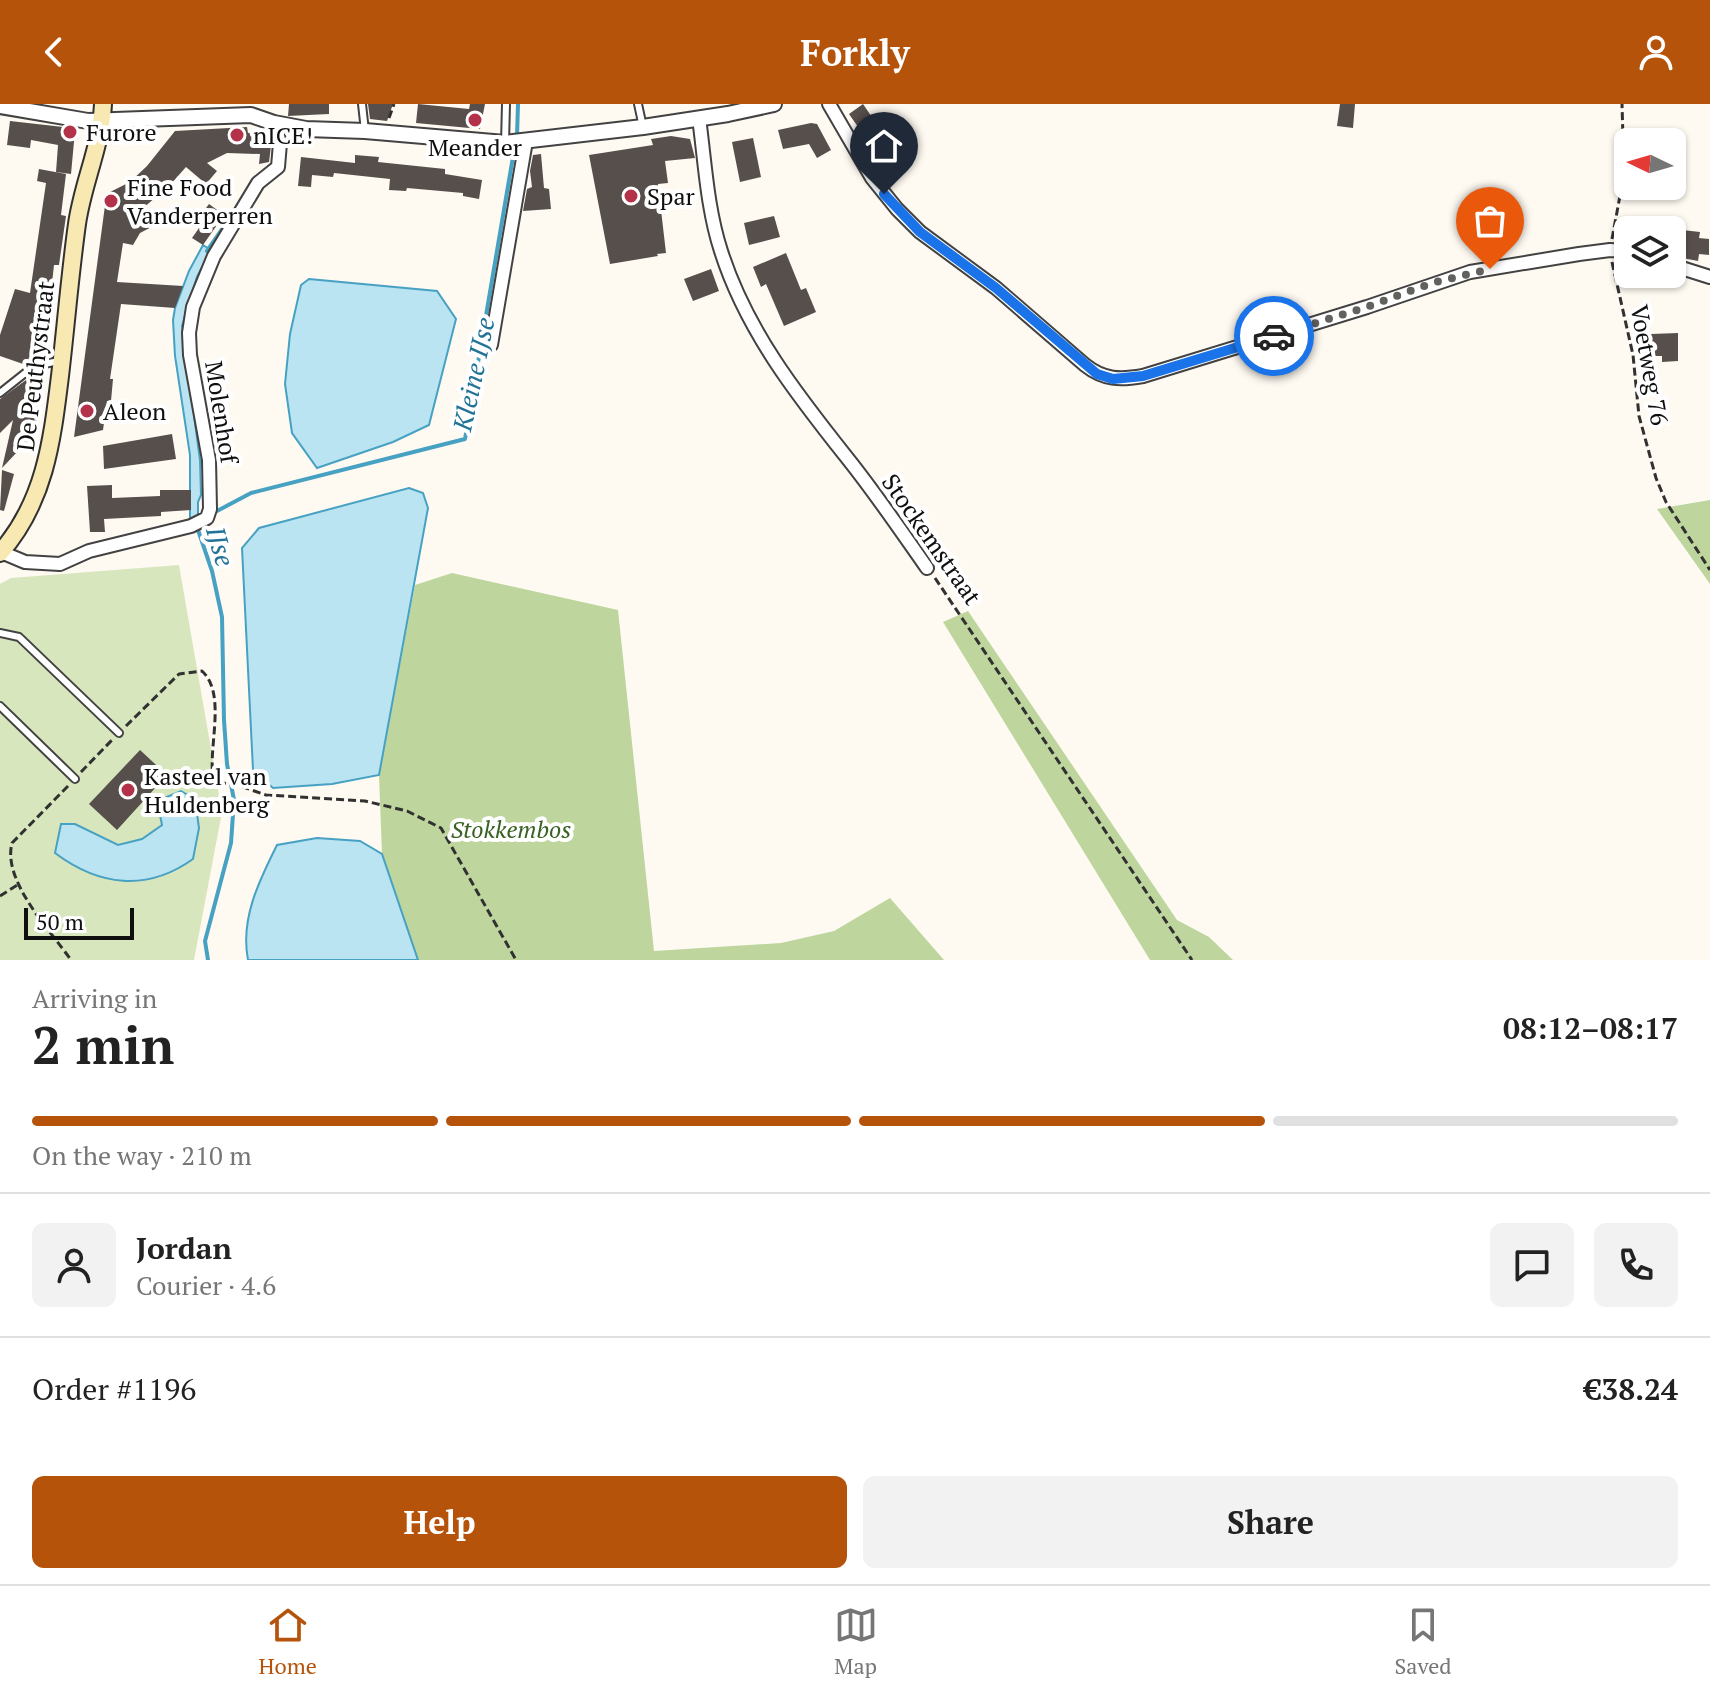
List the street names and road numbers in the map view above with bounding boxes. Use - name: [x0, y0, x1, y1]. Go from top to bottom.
- street label: De Peuthystraat: [9, 279, 61, 453]
- street label: Voetweg 76: [1624, 302, 1676, 428]
- street label: Molenhof: [198, 359, 246, 467]
- street label: Stockemstraat: [875, 467, 989, 611]

